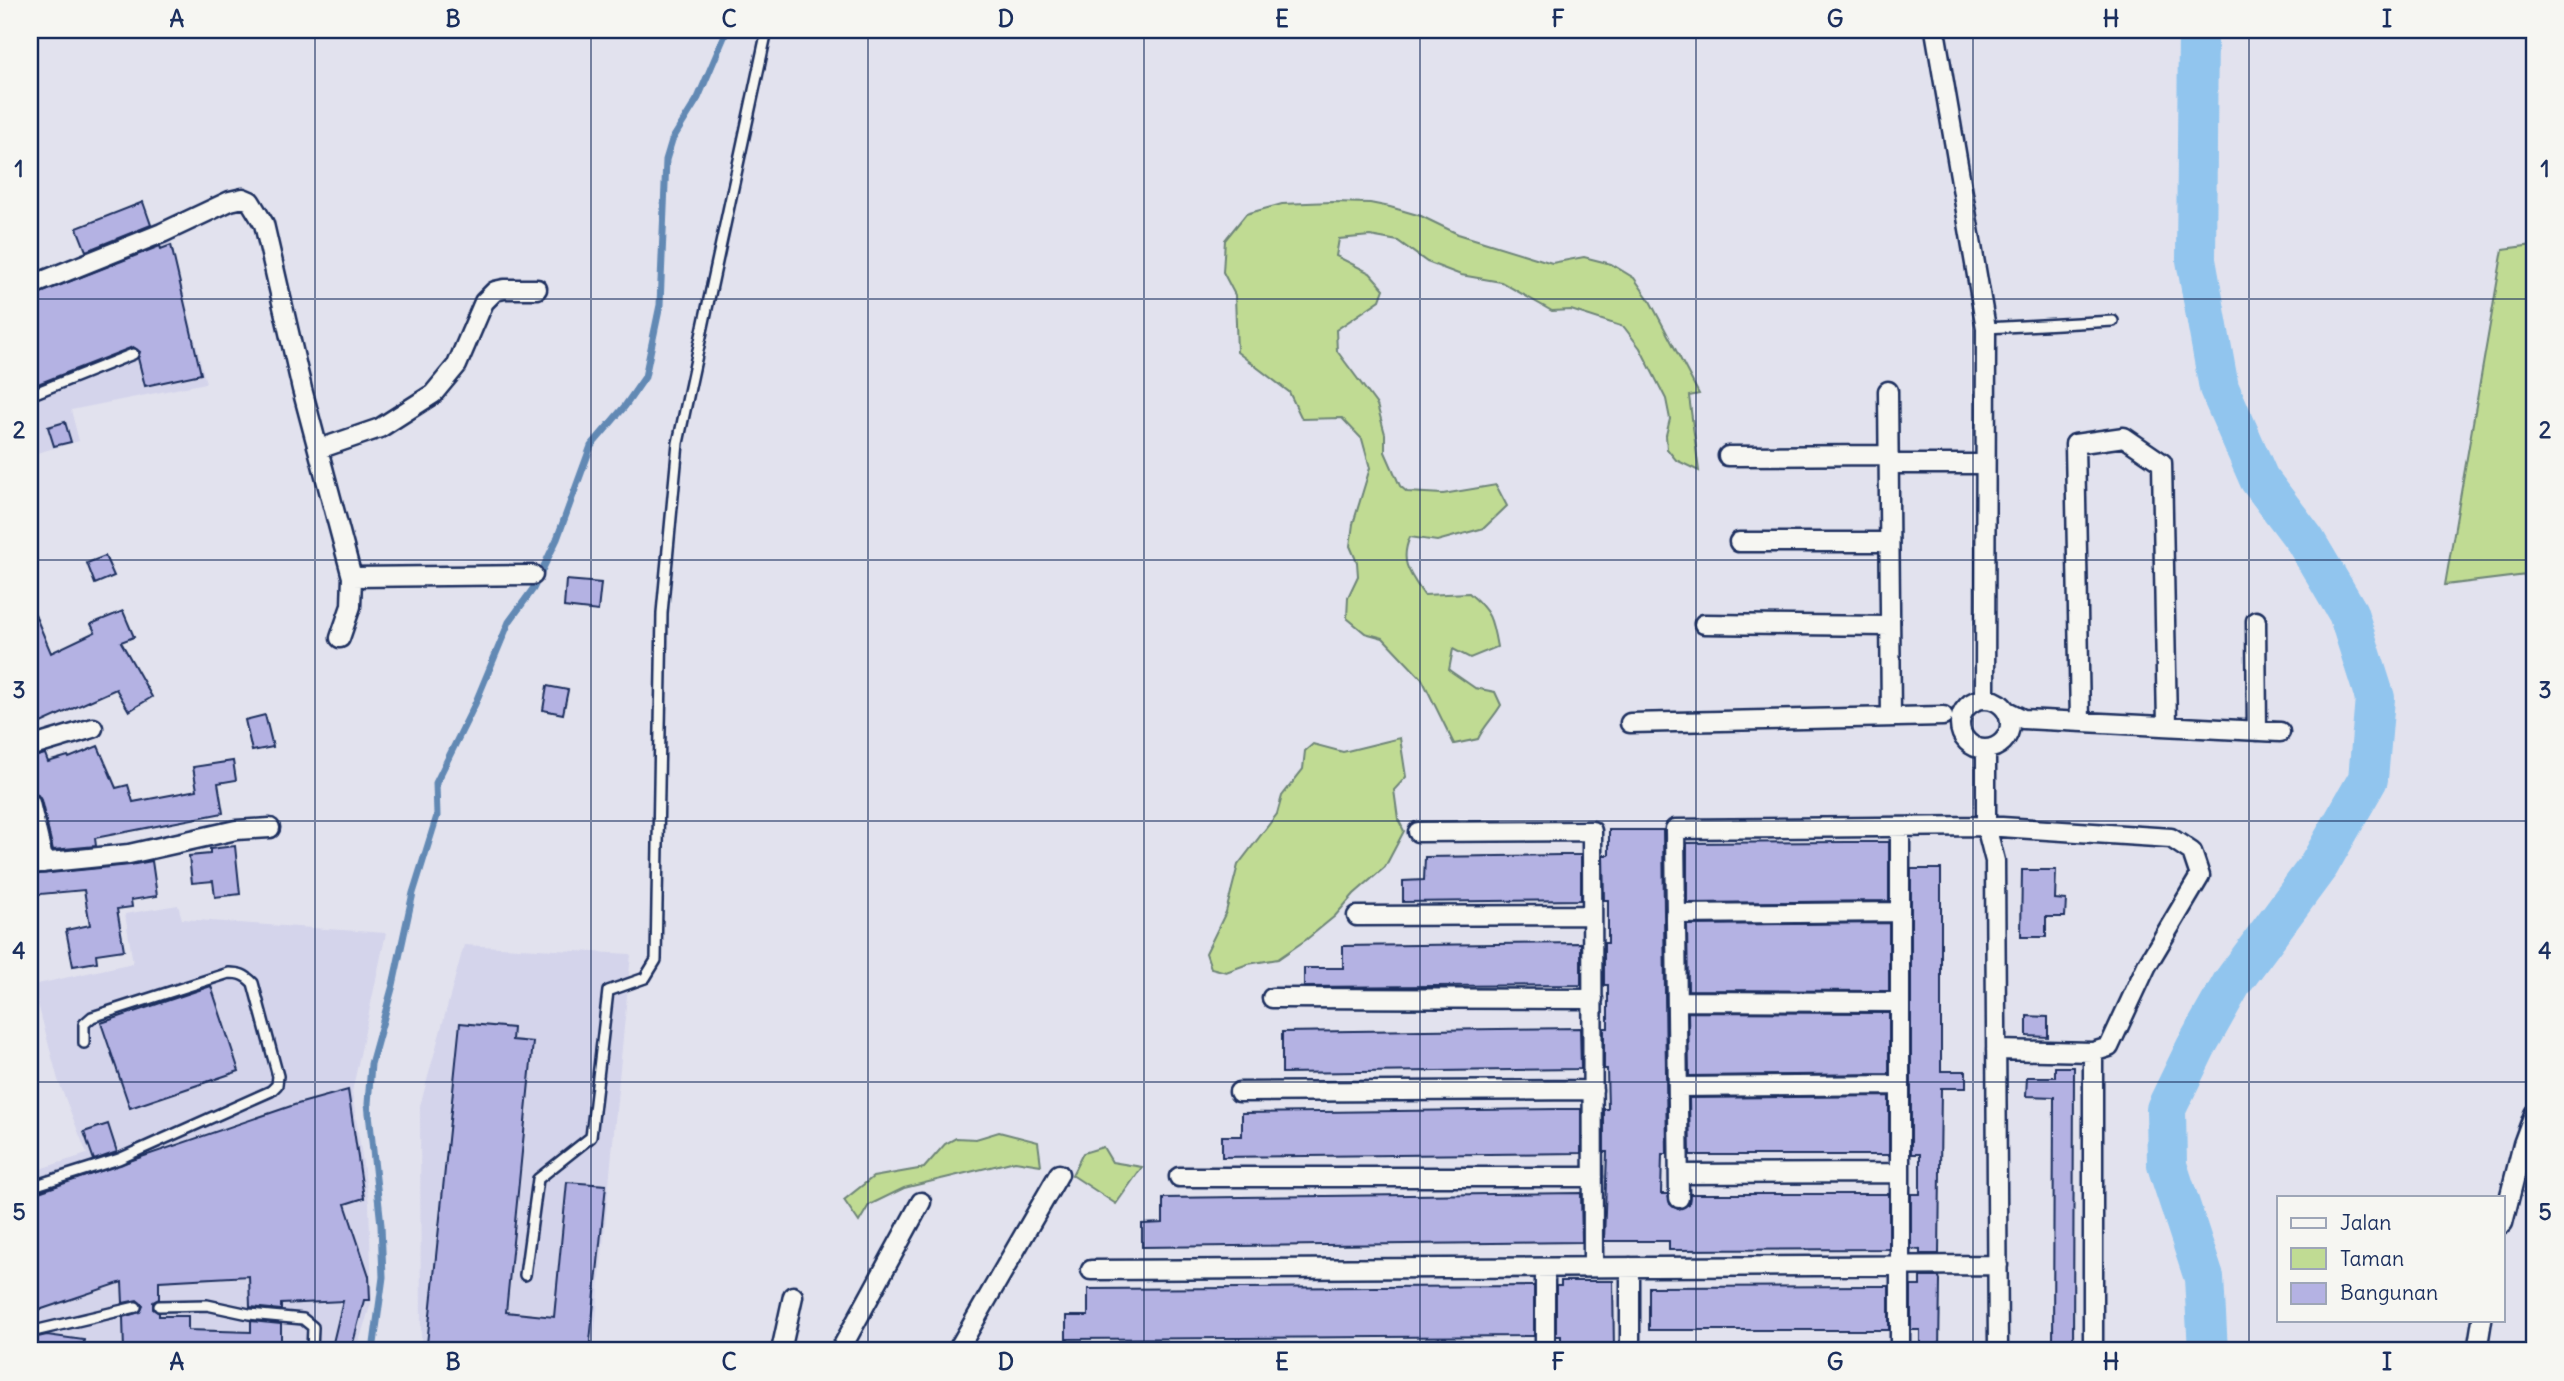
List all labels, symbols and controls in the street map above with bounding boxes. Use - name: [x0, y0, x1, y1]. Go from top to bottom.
- text: A: [170, 4, 185, 33]
- text: B: [445, 4, 461, 33]
- text: C: [721, 4, 737, 33]
- text: D: [998, 4, 1014, 33]
- text: E: [1275, 4, 1289, 33]
- text: F: [1551, 4, 1565, 33]
- text: G: [1827, 4, 1843, 33]
- text: H: [2103, 4, 2119, 33]
- text: I: [2382, 4, 2392, 33]
- text: 1: [14, 154, 24, 183]
- text: 1: [2540, 154, 2550, 183]
- text: 2: [13, 415, 26, 444]
- text: 2: [2539, 415, 2552, 444]
- text: 3: [12, 675, 26, 704]
- text: 3: [2538, 675, 2552, 704]
- text: 4: [12, 936, 26, 965]
- text: 4: [2538, 936, 2552, 965]
- legend: [2277, 1196, 2504, 1322]
- text: 5: [12, 1197, 26, 1226]
- text: 5: [2538, 1197, 2552, 1226]
- text: Jalan: [2340, 1209, 2391, 1236]
- text: Taman: [2340, 1245, 2404, 1272]
- text: Bangunan: [2340, 1279, 2438, 1306]
- text: A: [170, 1347, 185, 1376]
- text: B: [445, 1347, 461, 1376]
- text: C: [721, 1347, 737, 1376]
- text: D: [998, 1347, 1014, 1376]
- text: E: [1275, 1347, 1289, 1376]
- text: F: [1551, 1347, 1565, 1376]
- text: G: [1827, 1347, 1843, 1376]
- text: H: [2103, 1347, 2119, 1376]
- text: I: [2382, 1347, 2392, 1376]

